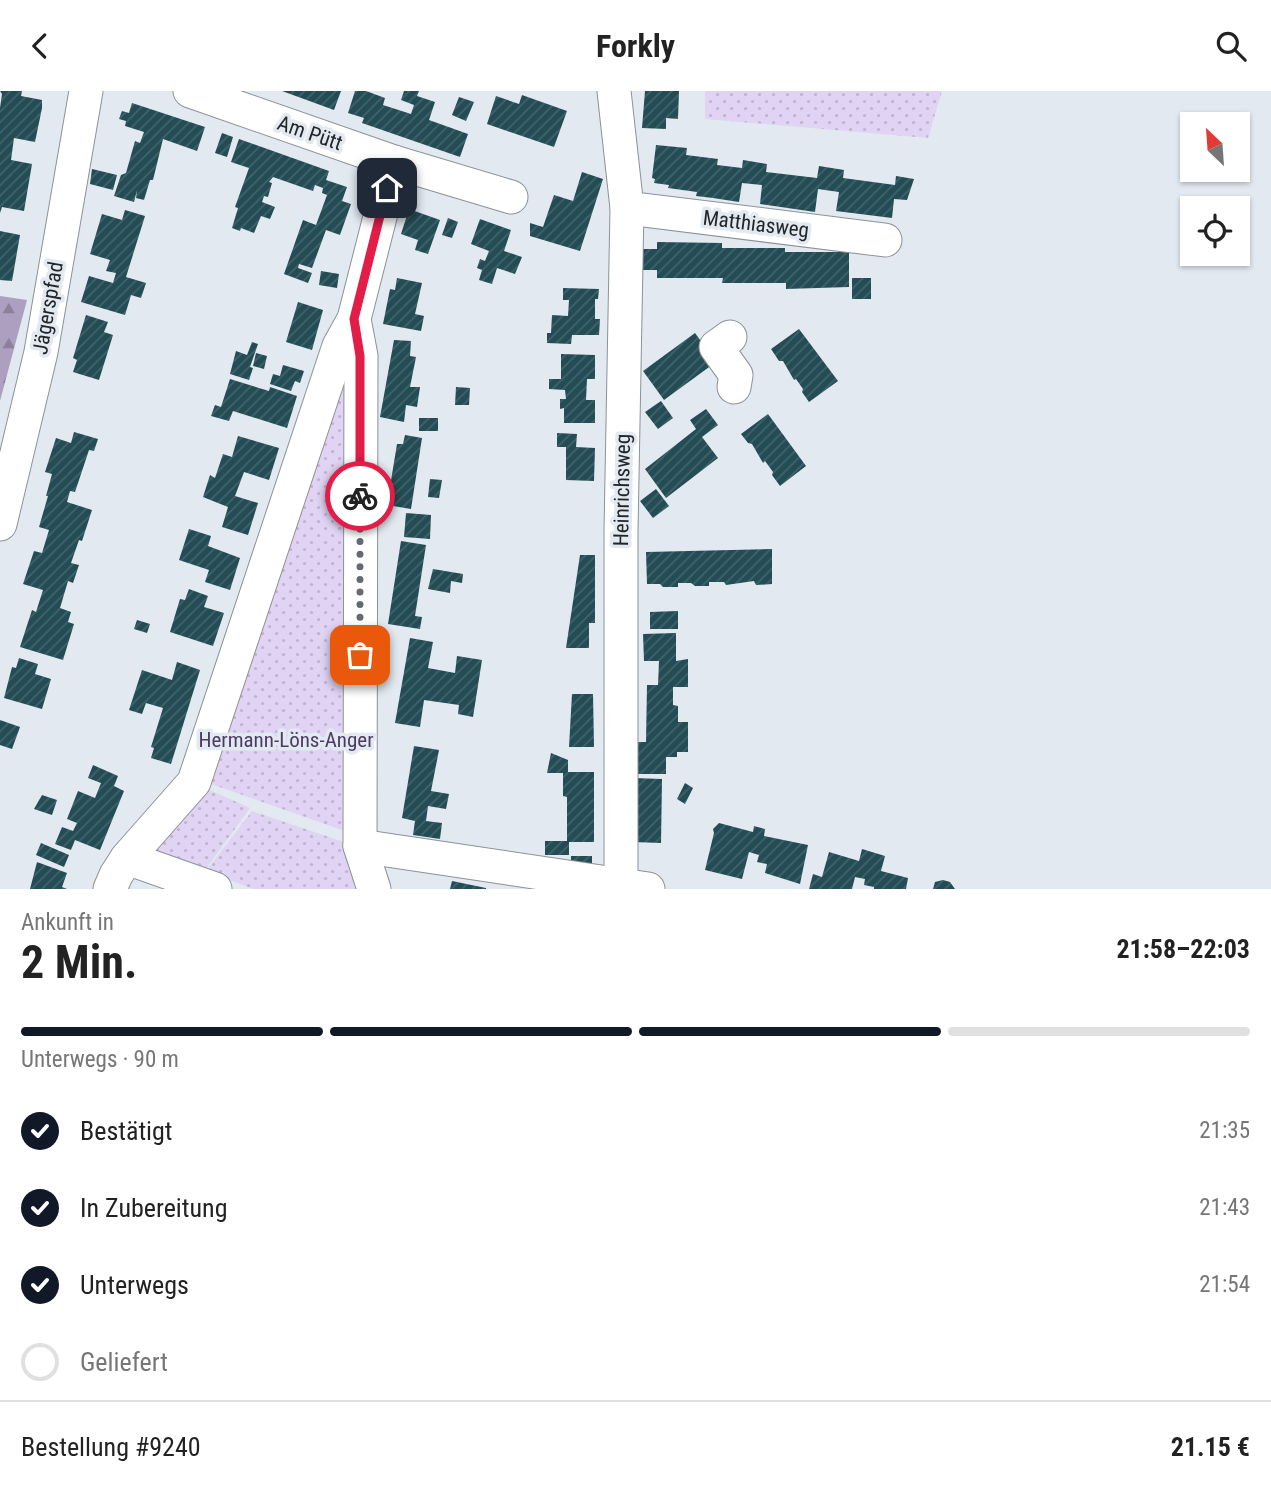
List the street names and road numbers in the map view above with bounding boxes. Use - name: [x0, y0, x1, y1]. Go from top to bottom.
- street label: Am Pütt: [274, 111, 346, 155]
- street label: Matthiasweg: [702, 206, 810, 242]
- street label: Jägerspfad: [28, 260, 68, 356]
- street label: Heinrichsweg: [609, 434, 635, 546]

